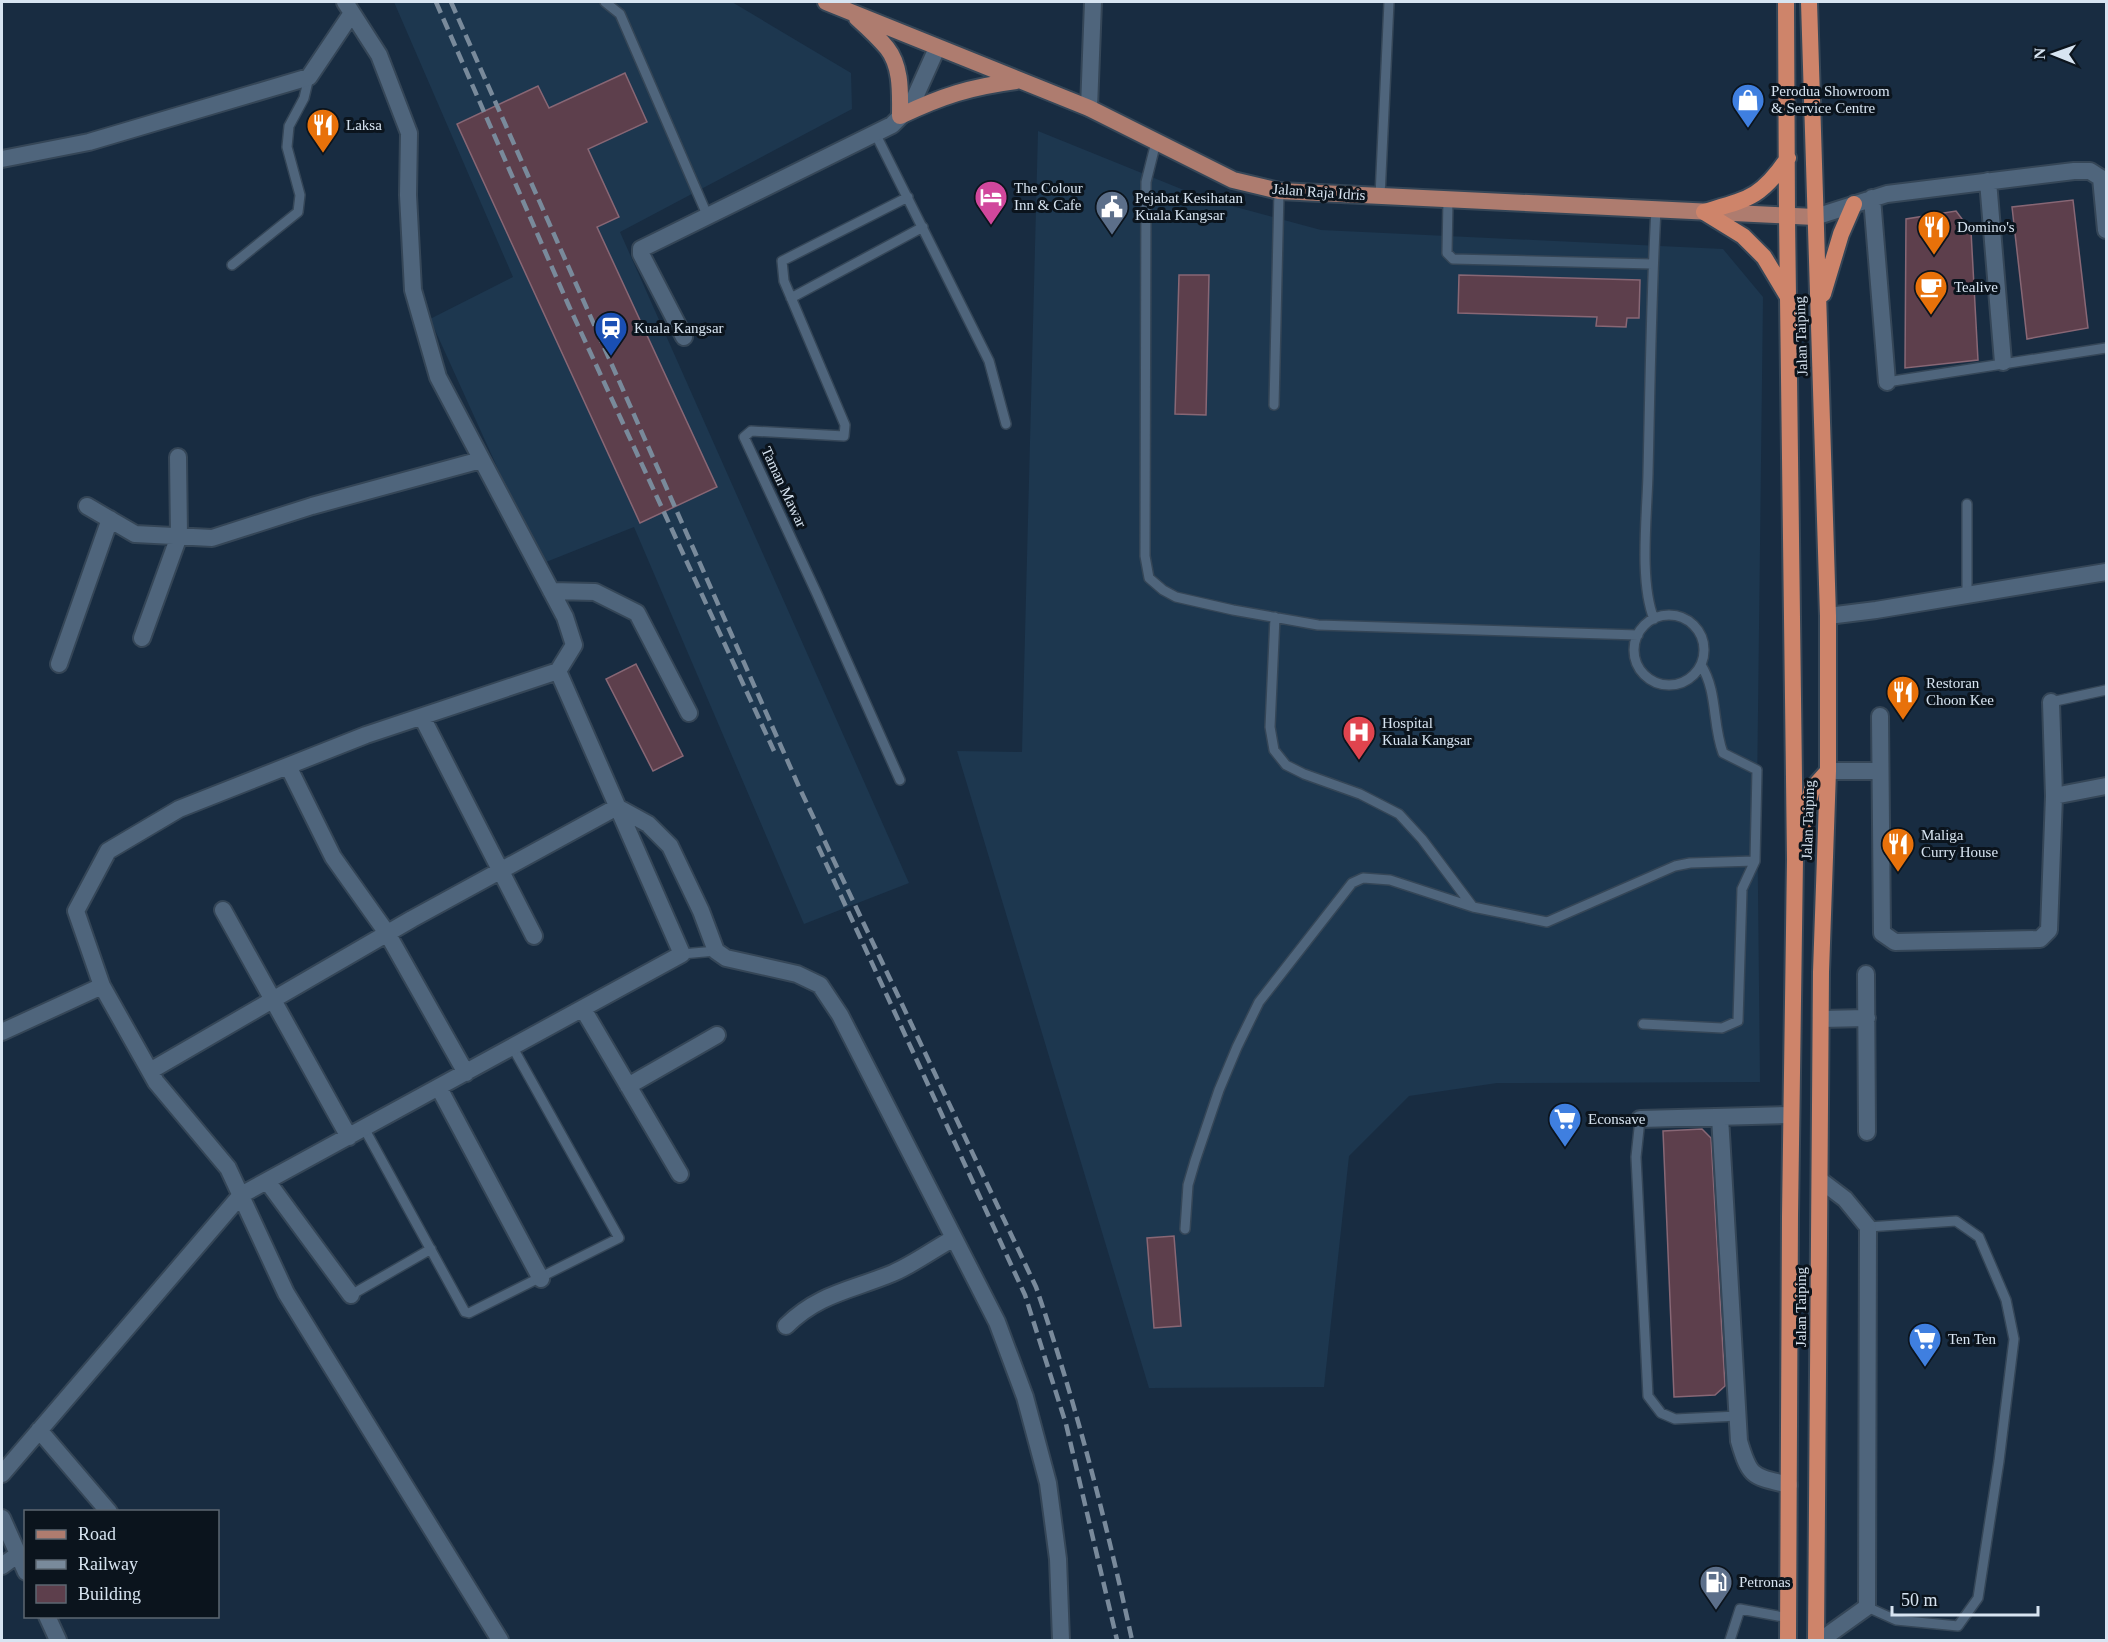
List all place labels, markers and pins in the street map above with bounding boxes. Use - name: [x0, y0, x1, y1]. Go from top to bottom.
- shop icon: Perodua Showroom & Service Centre: [1730, 82, 1766, 129]
- place label: Perodua Showroom & Service Centre: [1771, 83, 1890, 116]
- restaurant icon: Laksa: [305, 107, 341, 154]
- place label: Laksa: [346, 117, 382, 133]
- hotel icon: The Colour Inn & Cafe: [973, 179, 1009, 226]
- place label: The Colour Inn & Cafe: [1014, 180, 1083, 213]
- public building icon: Pejabat Kesihatan Kuala Kangsar: [1094, 189, 1130, 236]
- place label: Pejabat Kesihatan Kuala Kangsar: [1135, 190, 1243, 223]
- restaurant icon: Domino's: [1916, 209, 1952, 256]
- place label: Domino's: [1957, 219, 2015, 235]
- cafe icon: Tealive: [1913, 269, 1949, 316]
- place label: Tealive: [1954, 279, 1998, 295]
- station icon: Kuala Kangsar: [593, 310, 629, 357]
- place label: Kuala Kangsar: [634, 320, 724, 336]
- restaurant icon: Restoran Choon Kee: [1885, 674, 1921, 721]
- place label: Restoran Choon Kee: [1926, 675, 1994, 708]
- hospital icon: Hospital Kuala Kangsar: [1341, 714, 1377, 761]
- place label: Hospital Kuala Kangsar: [1382, 715, 1472, 748]
- restaurant icon: Maliga Curry House: [1880, 826, 1916, 873]
- place label: Maliga Curry House: [1921, 827, 1998, 860]
- supermarket icon: Econsave: [1547, 1101, 1583, 1148]
- place label: Econsave: [1588, 1111, 1646, 1127]
- supermarket icon: Ten Ten: [1907, 1321, 1943, 1368]
- place label: Ten Ten: [1948, 1331, 1997, 1347]
- fuel station icon: Petronas: [1698, 1564, 1734, 1611]
- place label: Petronas: [1739, 1574, 1791, 1590]

